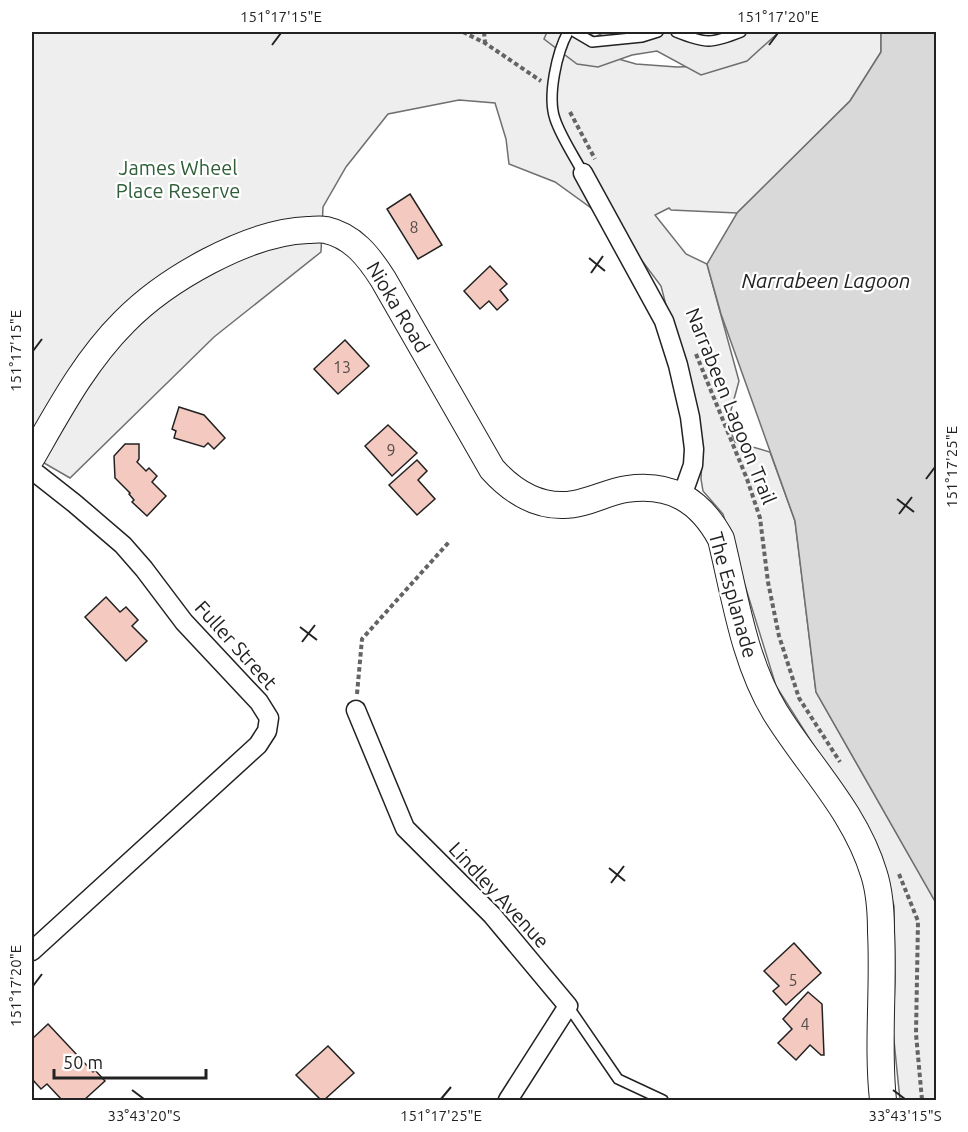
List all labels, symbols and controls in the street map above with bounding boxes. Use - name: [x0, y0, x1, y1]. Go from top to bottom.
- text: 151°17'15"E: [240, 8, 322, 25]
- text: 151°17'20"E: [737, 8, 819, 25]
- park label: James Wheel Place Reserve: [116, 156, 240, 202]
- house number: 8: [409, 218, 419, 236]
- street label: Nioka Road: [362, 257, 435, 356]
- water label: Narrabeen Lagoon: [742, 268, 911, 292]
- street label: Narrabeen Lagoon Trail: [682, 304, 781, 507]
- text: 151°17'15"E: [7, 310, 24, 392]
- house number: 13: [333, 358, 351, 376]
- text: 151°17'25"E: [943, 426, 960, 508]
- house number: 9: [386, 441, 396, 459]
- street label: The Esplanade: [705, 529, 762, 660]
- street label: Fuller Street: [191, 596, 282, 694]
- street label: Lindley Avenue: [445, 837, 554, 952]
- text: 151°17'20"E: [7, 945, 24, 1027]
- house number: 5: [788, 971, 798, 989]
- house number: 4: [800, 1015, 810, 1033]
- scale bar: [54, 1042, 206, 1080]
- text: 50 m: [63, 1052, 103, 1072]
- text: 33°43'20"S: [107, 1107, 181, 1124]
- text: 151°17'25"E: [400, 1107, 482, 1124]
- text: 33°43'15"S: [868, 1107, 942, 1124]

